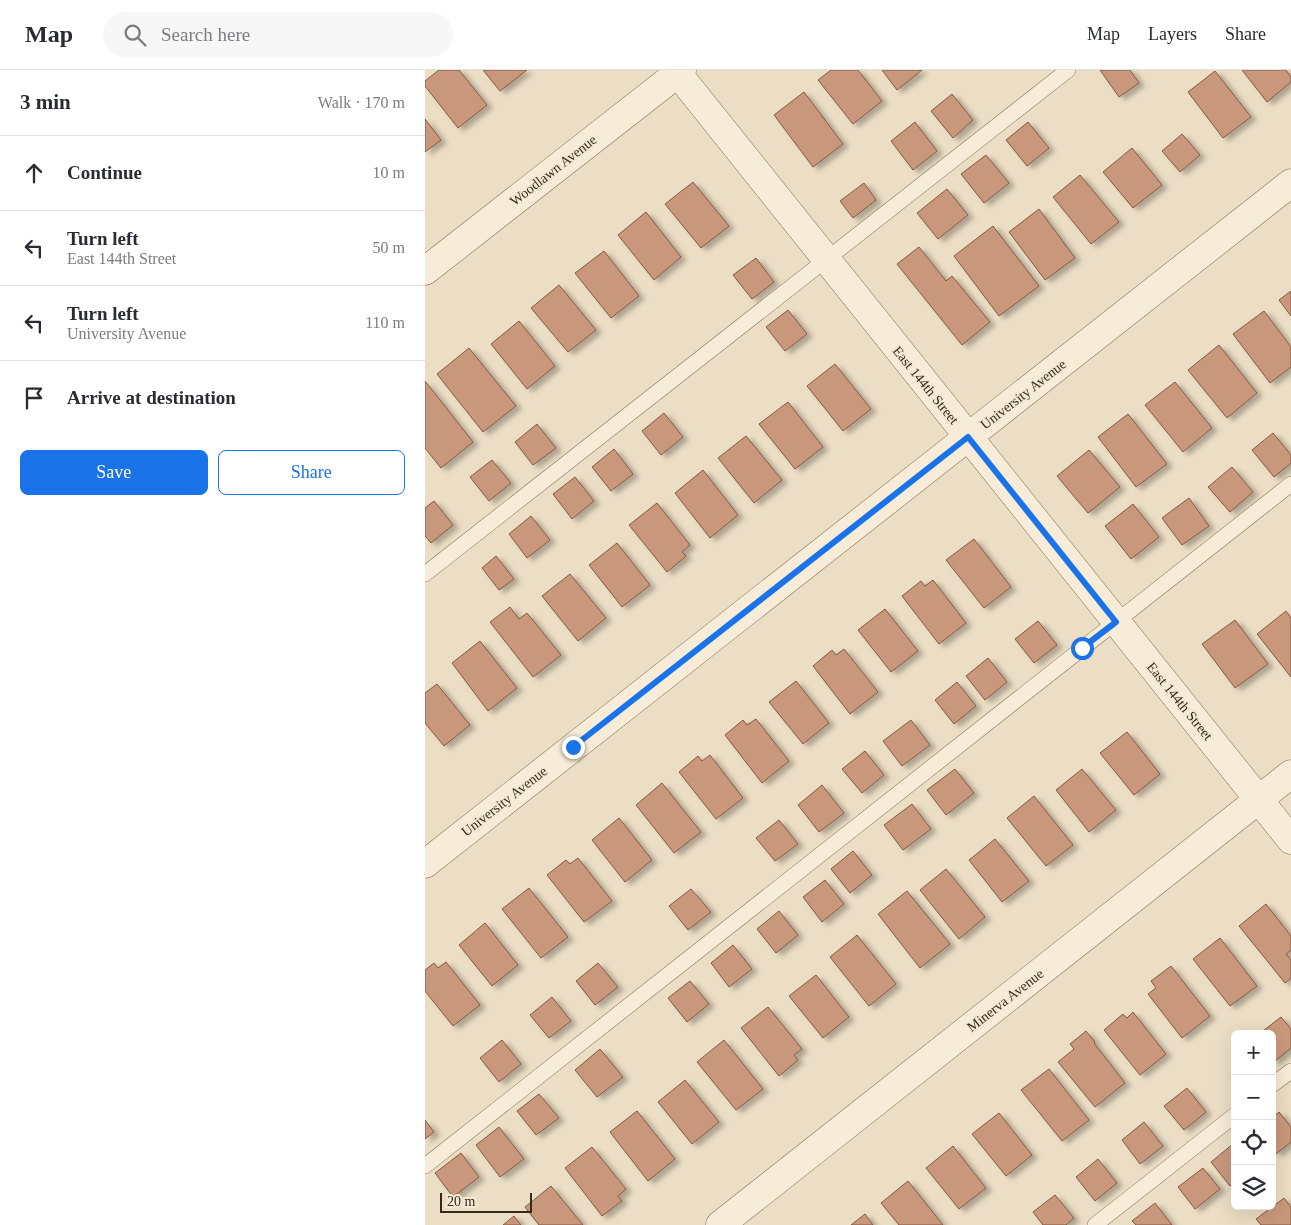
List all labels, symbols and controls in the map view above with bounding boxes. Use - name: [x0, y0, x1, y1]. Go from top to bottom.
- search box: [103, 12, 453, 57]
- text: Map: [25, 21, 73, 47]
- icon: search: [121, 21, 149, 49]
- text: Search here: [161, 24, 250, 45]
- text: Map: [1087, 24, 1120, 44]
- text: Layers: [1148, 24, 1197, 44]
- text: Share: [1225, 24, 1266, 44]
- text: 3 min: [20, 90, 71, 114]
- text: Walk · 170 m: [318, 94, 405, 111]
- street label: Woodlawn Avenue: [507, 132, 600, 209]
- icon: ahead: [20, 159, 48, 187]
- text: Continue: [67, 162, 142, 183]
- text: 10 m: [373, 164, 405, 181]
- text: Turn left: [67, 228, 139, 249]
- icon: left: [20, 234, 48, 262]
- text: 50 m: [373, 239, 405, 256]
- text: East 144th Street: [67, 250, 176, 267]
- text: Turn left: [67, 303, 139, 324]
- icon: left: [20, 309, 48, 337]
- text: 110 m: [365, 314, 405, 331]
- text: University Avenue: [67, 325, 186, 342]
- street label: East 144th Street: [890, 343, 962, 427]
- street label: University Avenue: [978, 356, 1069, 432]
- icon: arrive: [20, 384, 48, 412]
- text: Arrive at destination: [67, 387, 236, 408]
- button: Save: [20, 450, 208, 495]
- button: Share: [218, 450, 405, 495]
- route start: [1071, 637, 1094, 660]
- street label: East 144th Street: [1144, 659, 1216, 743]
- route end: [562, 736, 585, 759]
- street label: University Avenue: [459, 763, 550, 839]
- street label: Minerva Avenue: [964, 966, 1046, 1035]
- map controls: [1231, 1030, 1276, 1210]
- button: +: [1231, 1030, 1276, 1075]
- button: −: [1231, 1075, 1276, 1120]
- button: locate: [1231, 1120, 1276, 1165]
- button: layers: [1231, 1165, 1276, 1210]
- scale bar: [440, 1190, 533, 1213]
- text: 20 m: [447, 1194, 475, 1209]

